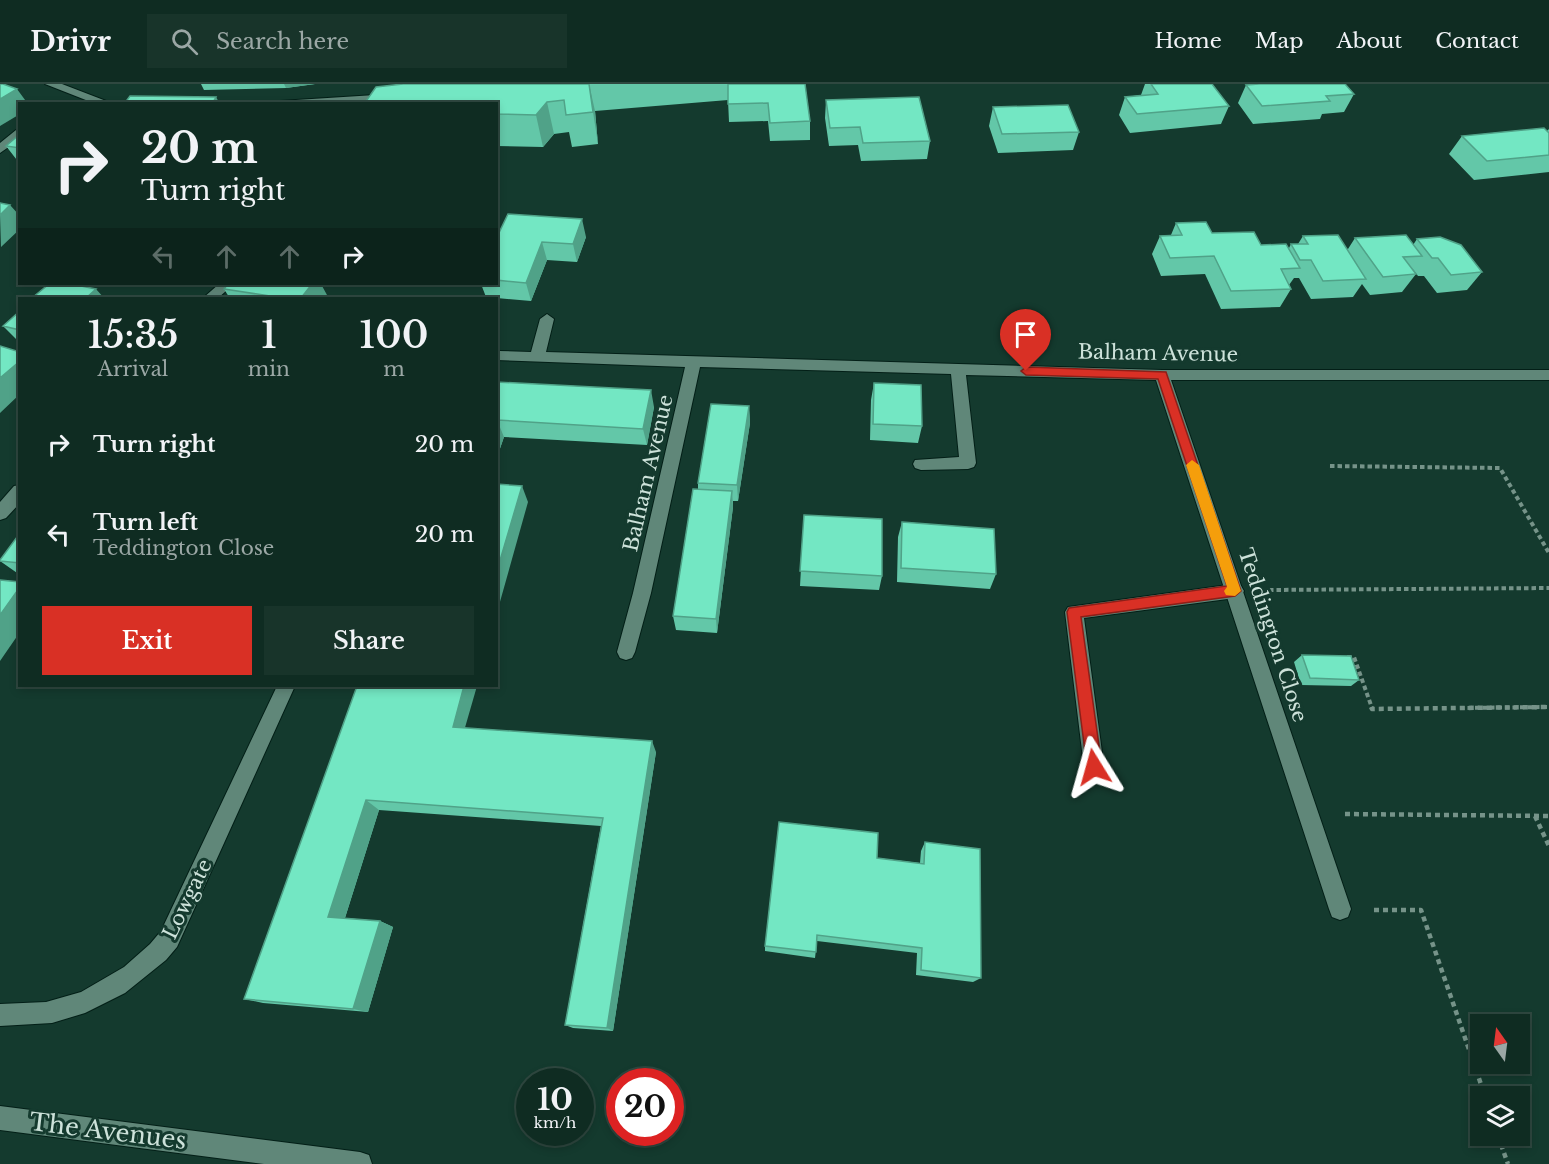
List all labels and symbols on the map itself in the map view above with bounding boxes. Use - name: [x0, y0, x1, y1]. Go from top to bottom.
- pin: [1000, 309, 1051, 371]
- street label: Balham Avenue: [1078, 340, 1238, 366]
- street label: Balham Avenue: [618, 392, 678, 554]
- street label: Teddington Close: [1234, 545, 1312, 725]
- position arrow: [1062, 735, 1126, 799]
- street label: Lowgate: [157, 855, 217, 943]
- north arrow: [1470, 1014, 1530, 1074]
- speed limit sign: 20: [606, 1068, 684, 1146]
- street label: The Avenues: [28, 1107, 188, 1155]

